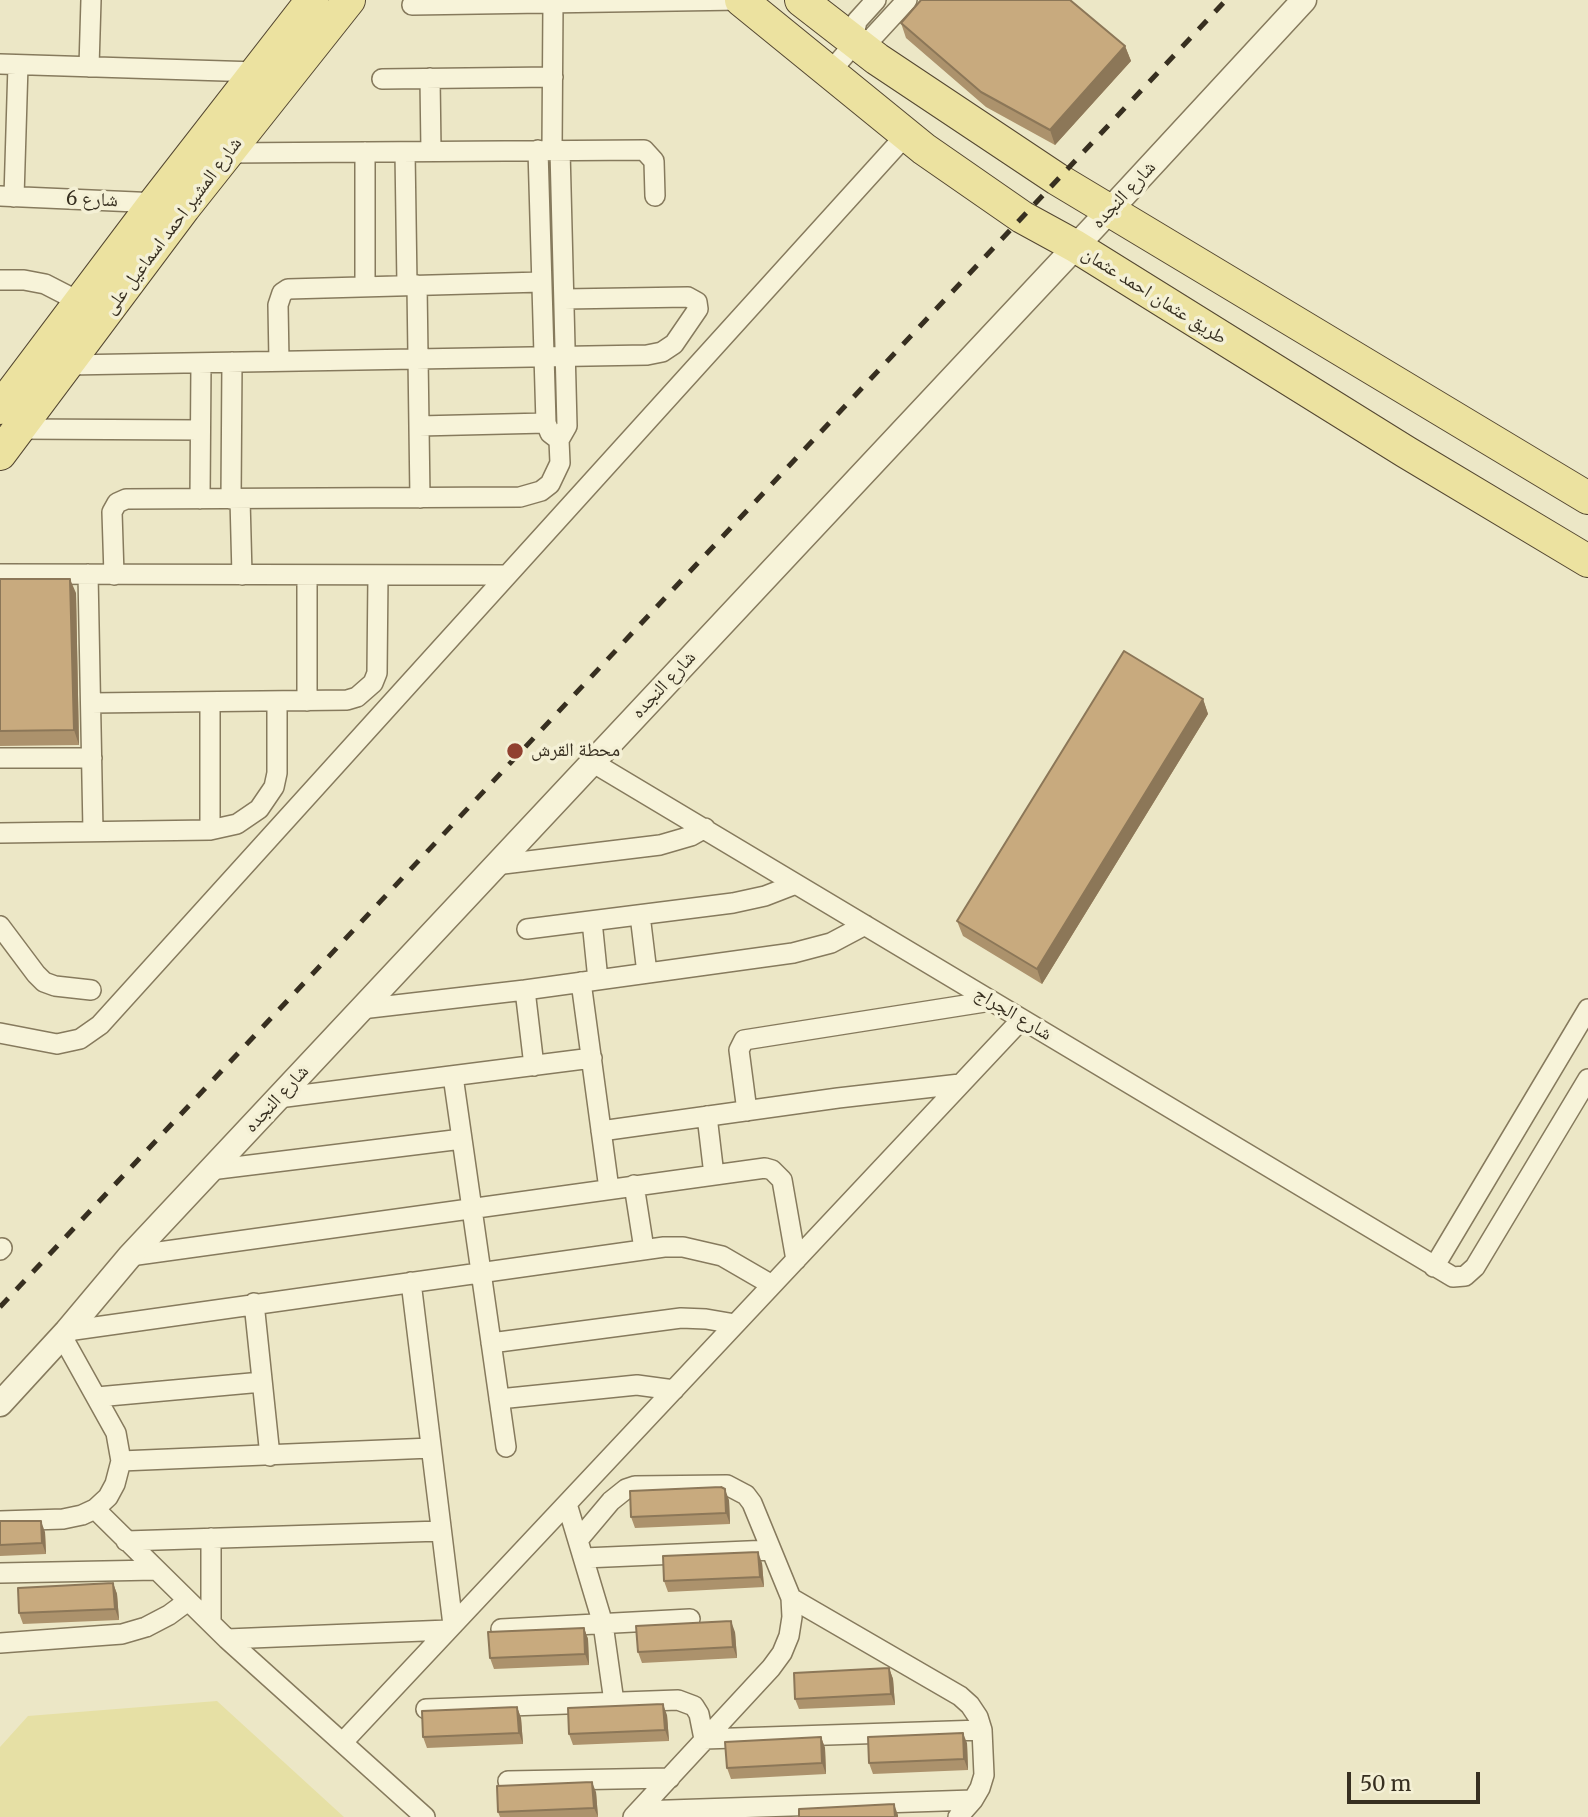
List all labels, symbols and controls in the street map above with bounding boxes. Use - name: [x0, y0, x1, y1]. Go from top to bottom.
- street label: شارع المشير احمد اسماعيل على: [99, 133, 247, 319]
- street label: شارع النجده: [1087, 156, 1161, 234]
- street label: شارع 6: [66, 188, 118, 212]
- street label: طريق عثمان احمد عثمان: [1077, 242, 1231, 350]
- street label: شارع النجده: [627, 646, 701, 724]
- place label: محطة القرش: [531, 740, 620, 762]
- marker: محطة القرش: [505, 741, 525, 761]
- street label: شارع الجراج: [970, 982, 1056, 1046]
- street label: شارع النجده: [240, 1060, 314, 1138]
- scale bar: [1350, 1758, 1483, 1802]
- text: 50 m: [1360, 1770, 1411, 1797]

